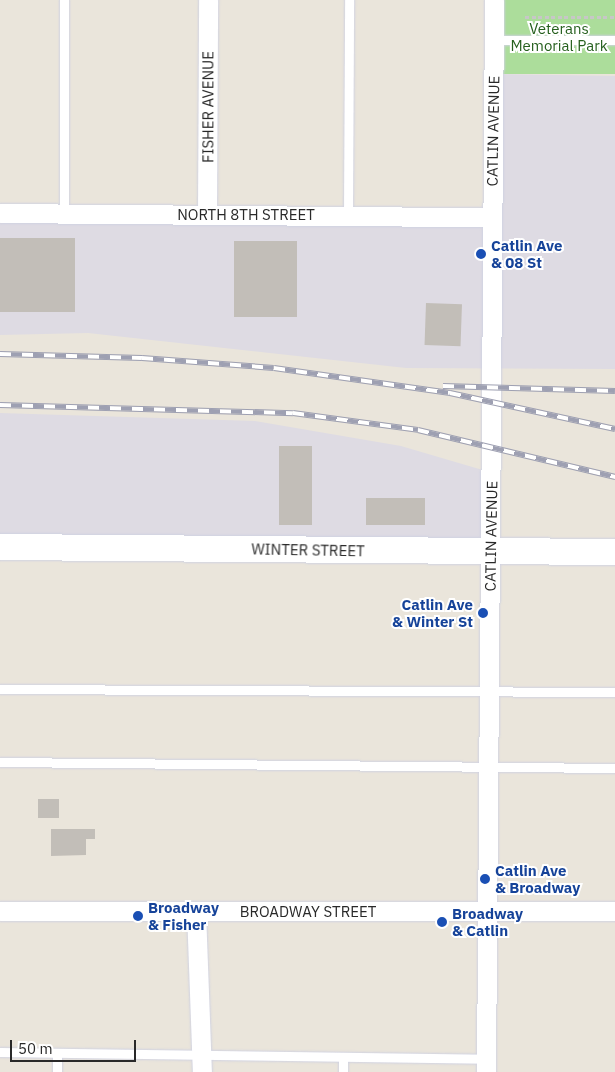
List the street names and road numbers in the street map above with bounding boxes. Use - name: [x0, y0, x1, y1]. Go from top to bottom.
- street label: FISHER AVENUE: [199, 51, 217, 163]
- street label: CATLIN AVENUE: [483, 76, 503, 186]
- street label: NORTH 8TH STREET: [177, 206, 315, 224]
- street label: CATLIN AVENUE: [481, 481, 501, 591]
- street label: WINTER STREET: [251, 540, 365, 560]
- street label: BROADWAY STREET: [240, 903, 376, 921]

